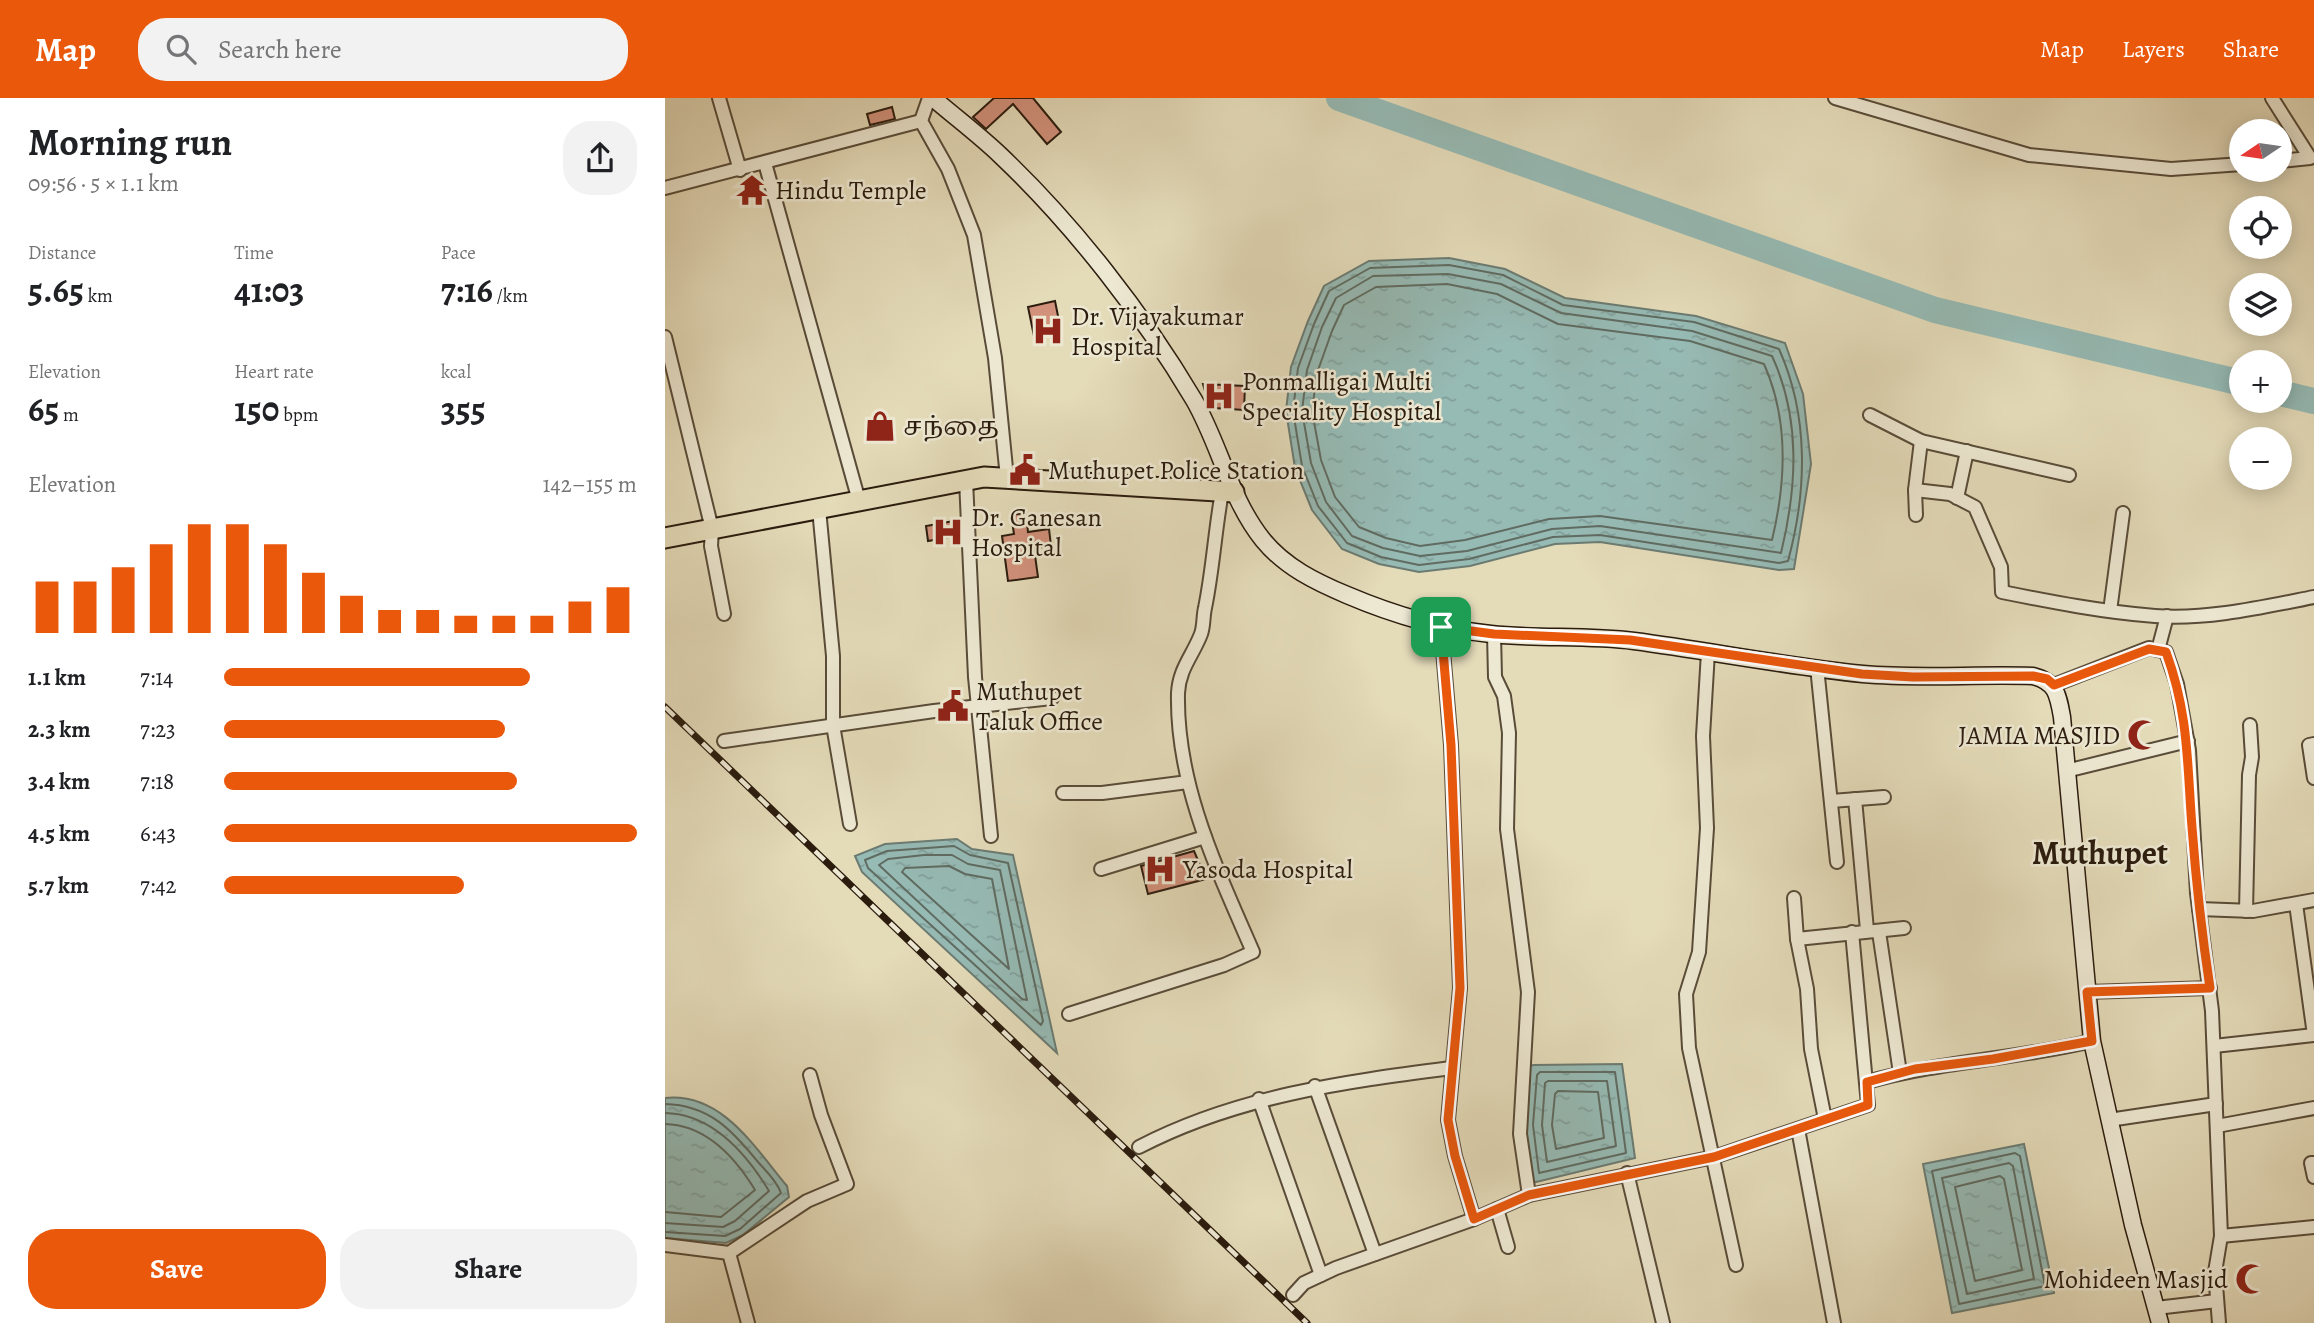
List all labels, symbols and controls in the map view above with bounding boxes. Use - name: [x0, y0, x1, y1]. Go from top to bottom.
- search box: [138, 18, 628, 81]
- text: Map: [35, 27, 96, 72]
- icon: search: [162, 30, 200, 68]
- text: Search here: [218, 32, 342, 67]
- text: Map: [2040, 33, 2084, 65]
- text: Layers: [2122, 33, 2185, 65]
- text: Share: [2223, 33, 2279, 65]
- text: Morning run: [28, 116, 232, 168]
- north arrow: [2229, 119, 2293, 182]
- map controls: [2229, 119, 2292, 490]
- button: share: [563, 121, 637, 195]
- text: 09:56 · 5 × 1.1 km: [28, 168, 179, 199]
- temple icon: Hindu Temple: [735, 173, 769, 207]
- place label: Hindu Temple: [775, 173, 927, 208]
- button: locate: [2229, 196, 2292, 259]
- text: Distance: [28, 240, 96, 266]
- text: Time: [234, 240, 274, 266]
- text: Pace: [441, 240, 476, 266]
- text: 5.65: [28, 266, 84, 314]
- text: 41:03: [234, 266, 304, 314]
- text: 7:16: [441, 266, 493, 314]
- button: layers: [2229, 273, 2292, 336]
- text: km: [84, 283, 113, 309]
- text: /km: [493, 283, 528, 309]
- place label: Dr. Vijayakumar Hospital: [1071, 299, 1244, 364]
- hospital icon: Dr. Vijayakumar Hospital: [1031, 314, 1065, 348]
- button: +: [2229, 350, 2292, 413]
- text: Elevation: [28, 359, 101, 385]
- text: Heart rate: [234, 359, 314, 385]
- text: kcal: [441, 359, 471, 385]
- place label: Ponmalligai Multi Speciality Hospital: [1242, 364, 1441, 429]
- hospital icon: Ponmalligai Multi Speciality Hospital: [1202, 379, 1236, 413]
- text: 65: [28, 385, 59, 433]
- text: 150: [234, 385, 279, 433]
- text: 355: [441, 385, 486, 433]
- text: m: [59, 402, 79, 428]
- text: bpm: [279, 402, 319, 428]
- shop icon: சந்தை: [863, 409, 897, 443]
- place label: சந்தை: [903, 409, 999, 444]
- button: −: [2229, 427, 2292, 490]
- public building icon: Muthupet Police Station: [1008, 453, 1042, 487]
- place label: Muthupet Police Station: [1048, 453, 1304, 488]
- text: Elevation: [28, 469, 116, 500]
- text: 142–155 m: [542, 469, 637, 500]
- place label: Dr. Ganesan Hospital: [971, 500, 1102, 565]
- hospital icon: Dr. Ganesan Hospital: [931, 515, 965, 549]
- pin: [1411, 597, 1471, 657]
- icon: arrive: [1422, 608, 1460, 646]
- text: 1.1 km: [28, 662, 86, 693]
- text: 7:14: [140, 662, 173, 693]
- place label: Muthupet Taluk Office: [976, 674, 1103, 739]
- public building icon: Muthupet Taluk Office: [936, 689, 970, 723]
- text: 2.3 km: [28, 714, 91, 745]
- text: 7:23: [140, 714, 176, 745]
- place label: JAMIA MASJID: [1958, 718, 2120, 753]
- mosque icon: JAMIA MASJID: [2126, 718, 2160, 752]
- text: 3.4 km: [28, 766, 90, 797]
- text: 7:18: [140, 766, 174, 797]
- text: 4.5 km: [28, 818, 90, 849]
- text: 6:43: [140, 818, 176, 849]
- district label: Muthupet: [2032, 830, 2168, 875]
- hospital icon: Yasoda Hospital: [1143, 852, 1177, 886]
- place label: Yasoda Hospital: [1182, 852, 1353, 887]
- text: 5.7 km: [28, 870, 89, 901]
- text: 7:42: [140, 870, 176, 901]
- button: Save: [28, 1229, 326, 1309]
- button: Share: [340, 1229, 637, 1309]
- place label: Mohideen Masjid: [2044, 1262, 2228, 1297]
- mosque icon: Mohideen Masjid: [2234, 1262, 2268, 1296]

